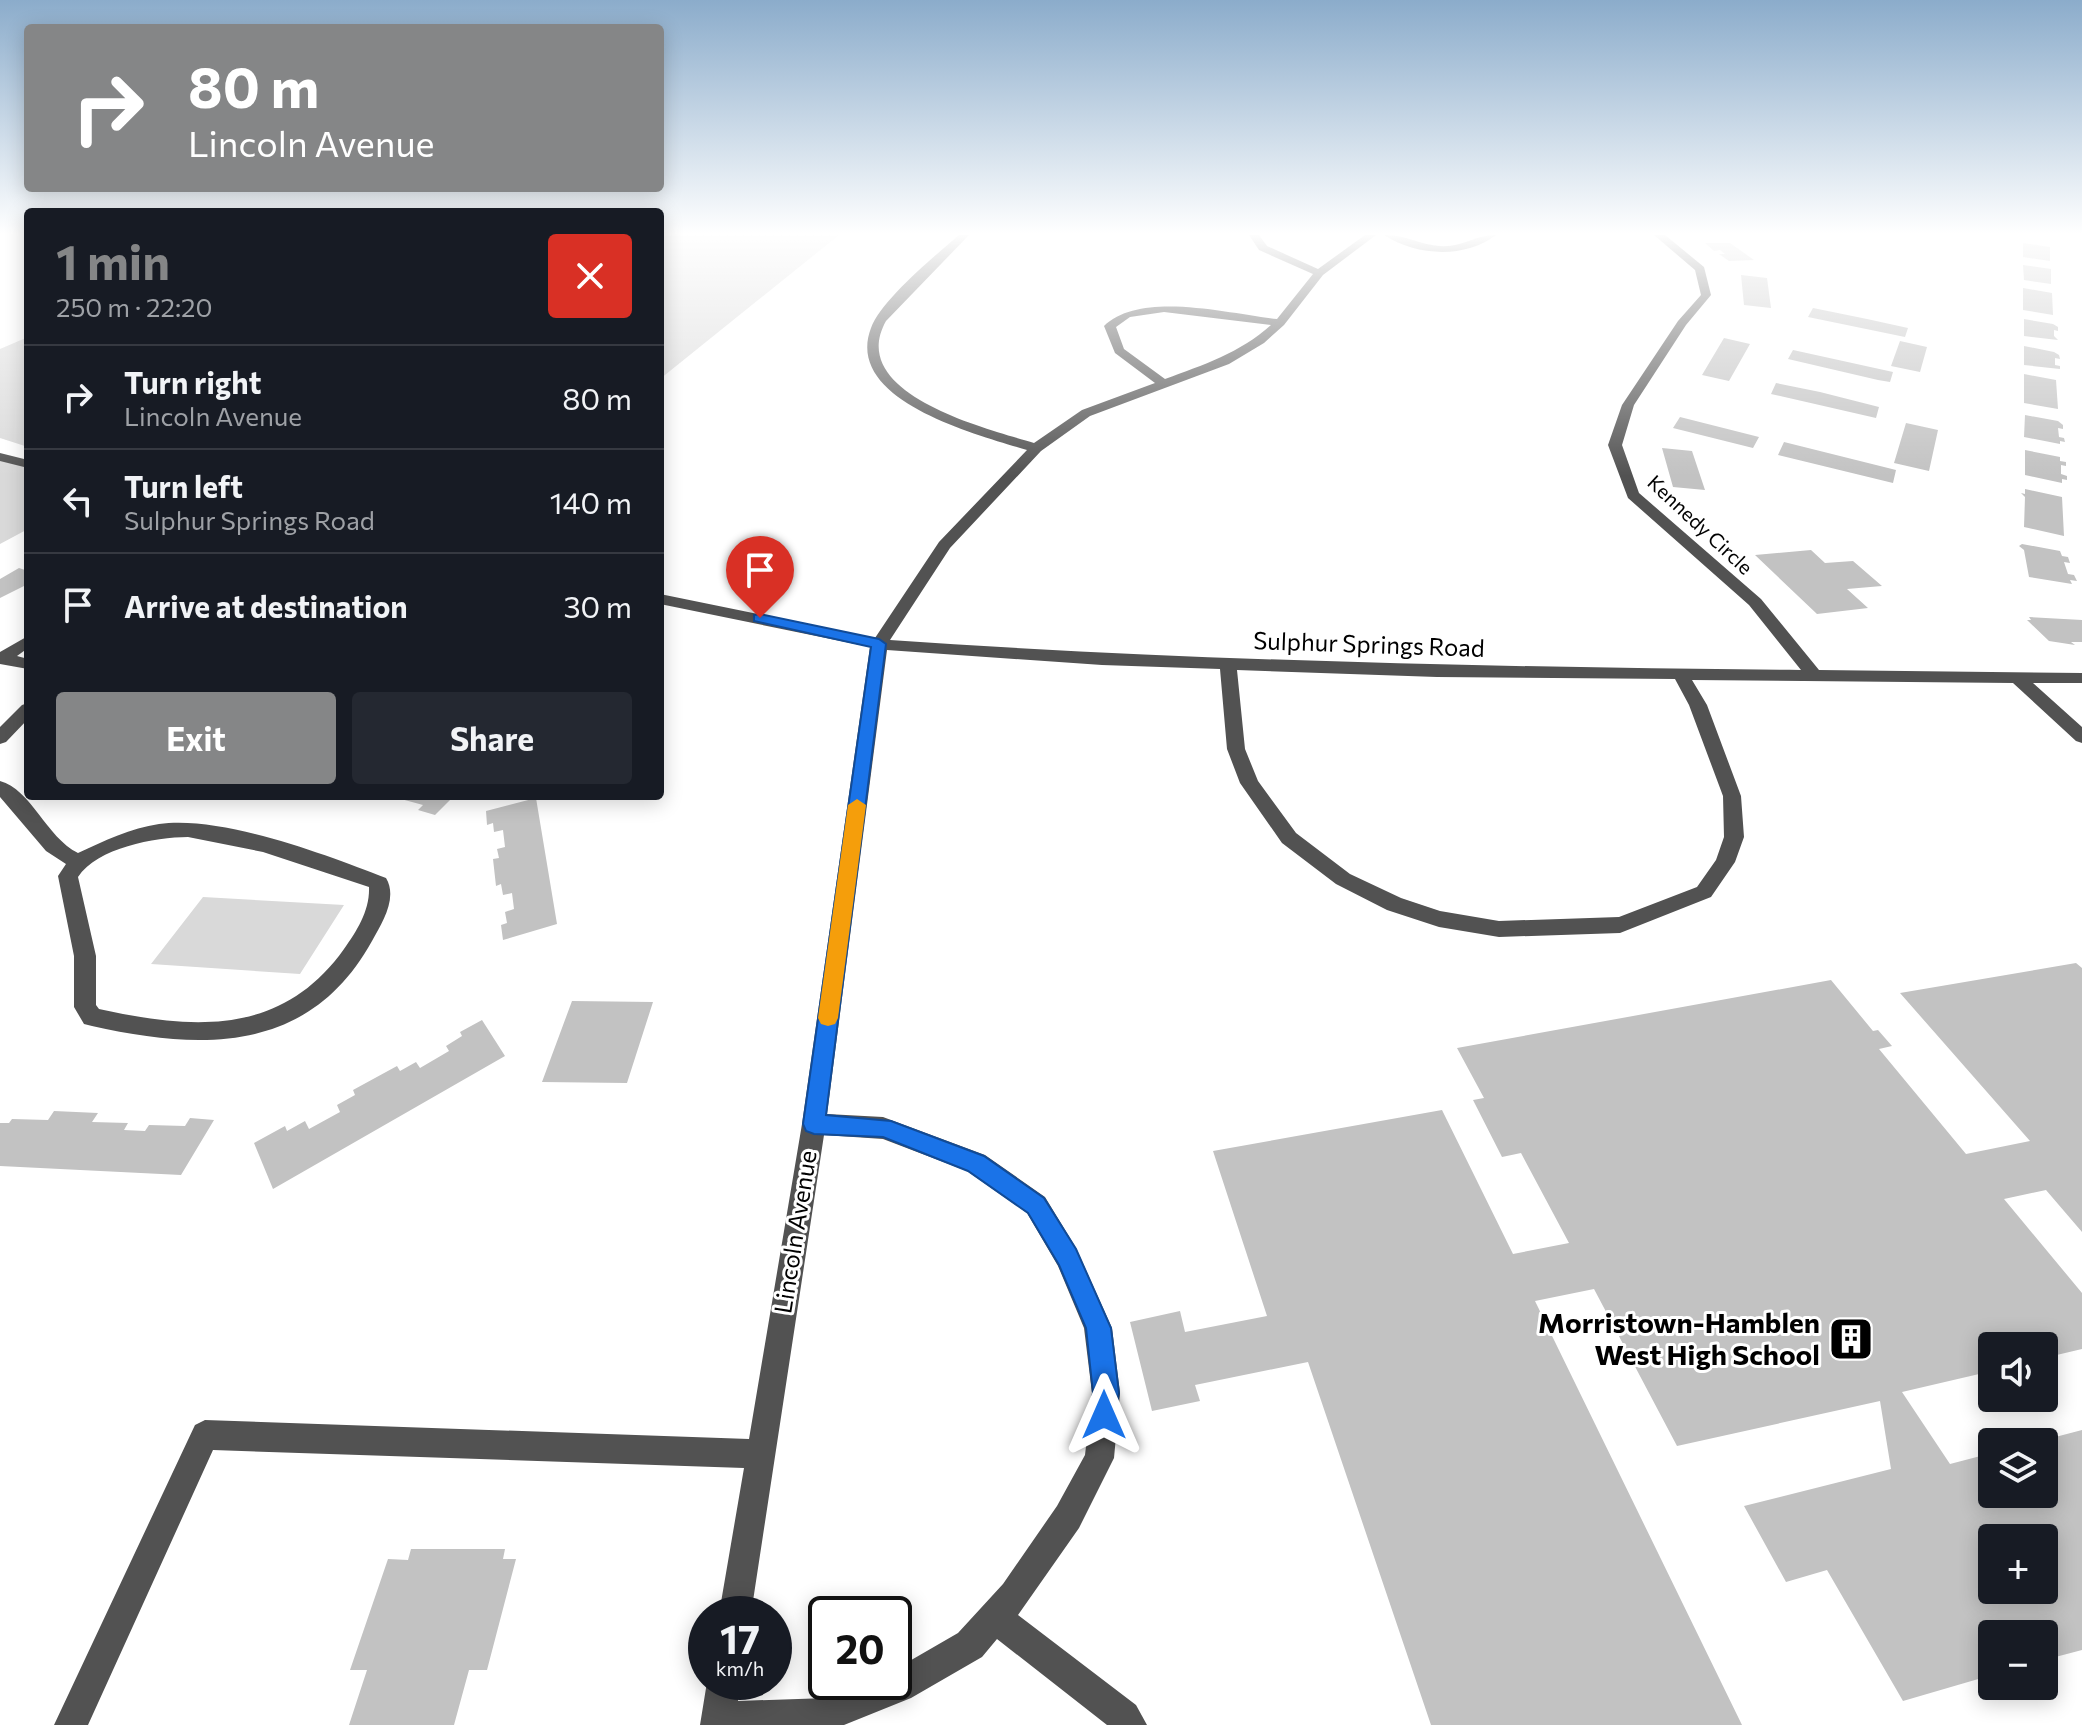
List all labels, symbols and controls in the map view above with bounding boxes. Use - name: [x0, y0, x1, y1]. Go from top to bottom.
- text: 80 m: [188, 51, 319, 120]
- icon: right: [56, 56, 160, 160]
- text: Lincoln Avenue: [188, 120, 434, 164]
- text: 1 min: [56, 231, 170, 290]
- button: close: [548, 234, 632, 318]
- text: 250 m · 22:20: [56, 291, 212, 322]
- text: Turn right: [124, 363, 261, 400]
- icon: right: [56, 375, 100, 419]
- text: 80 m: [562, 379, 632, 416]
- text: Lincoln Avenue: [124, 400, 302, 431]
- text: Turn left: [124, 467, 243, 504]
- street label: Kennedy Circle: [1643, 470, 1758, 579]
- icon: left: [56, 479, 100, 523]
- text: 140 m: [550, 483, 632, 520]
- text: Sulphur Springs Road: [124, 504, 375, 535]
- pin: [726, 536, 794, 618]
- icon: arrive: [738, 548, 782, 592]
- icon: arrive: [56, 583, 100, 627]
- text: Arrive at destination: [124, 587, 408, 624]
- text: 30 m: [563, 587, 632, 624]
- street label: Sulphur Springs Road: [1253, 625, 1485, 662]
- button: Exit: [56, 692, 336, 784]
- button: Share: [352, 692, 632, 784]
- street label: Lincoln Avenue: [767, 1148, 822, 1315]
- place label: Morristown-Hamblen West High School: [1538, 1305, 1820, 1371]
- building icon: Morristown-Hamblen West High School: [1827, 1315, 1875, 1363]
- map controls: [1978, 1332, 2058, 1700]
- button: sound: [1978, 1332, 2058, 1412]
- position arrow: [1062, 1373, 1146, 1457]
- button: layers: [1978, 1428, 2058, 1508]
- button: +: [1978, 1524, 2058, 1604]
- speed limit sign: 20: [808, 1596, 912, 1700]
- text: 17: [720, 1613, 760, 1662]
- button: −: [1978, 1620, 2058, 1700]
- text: km/h: [716, 1656, 764, 1680]

